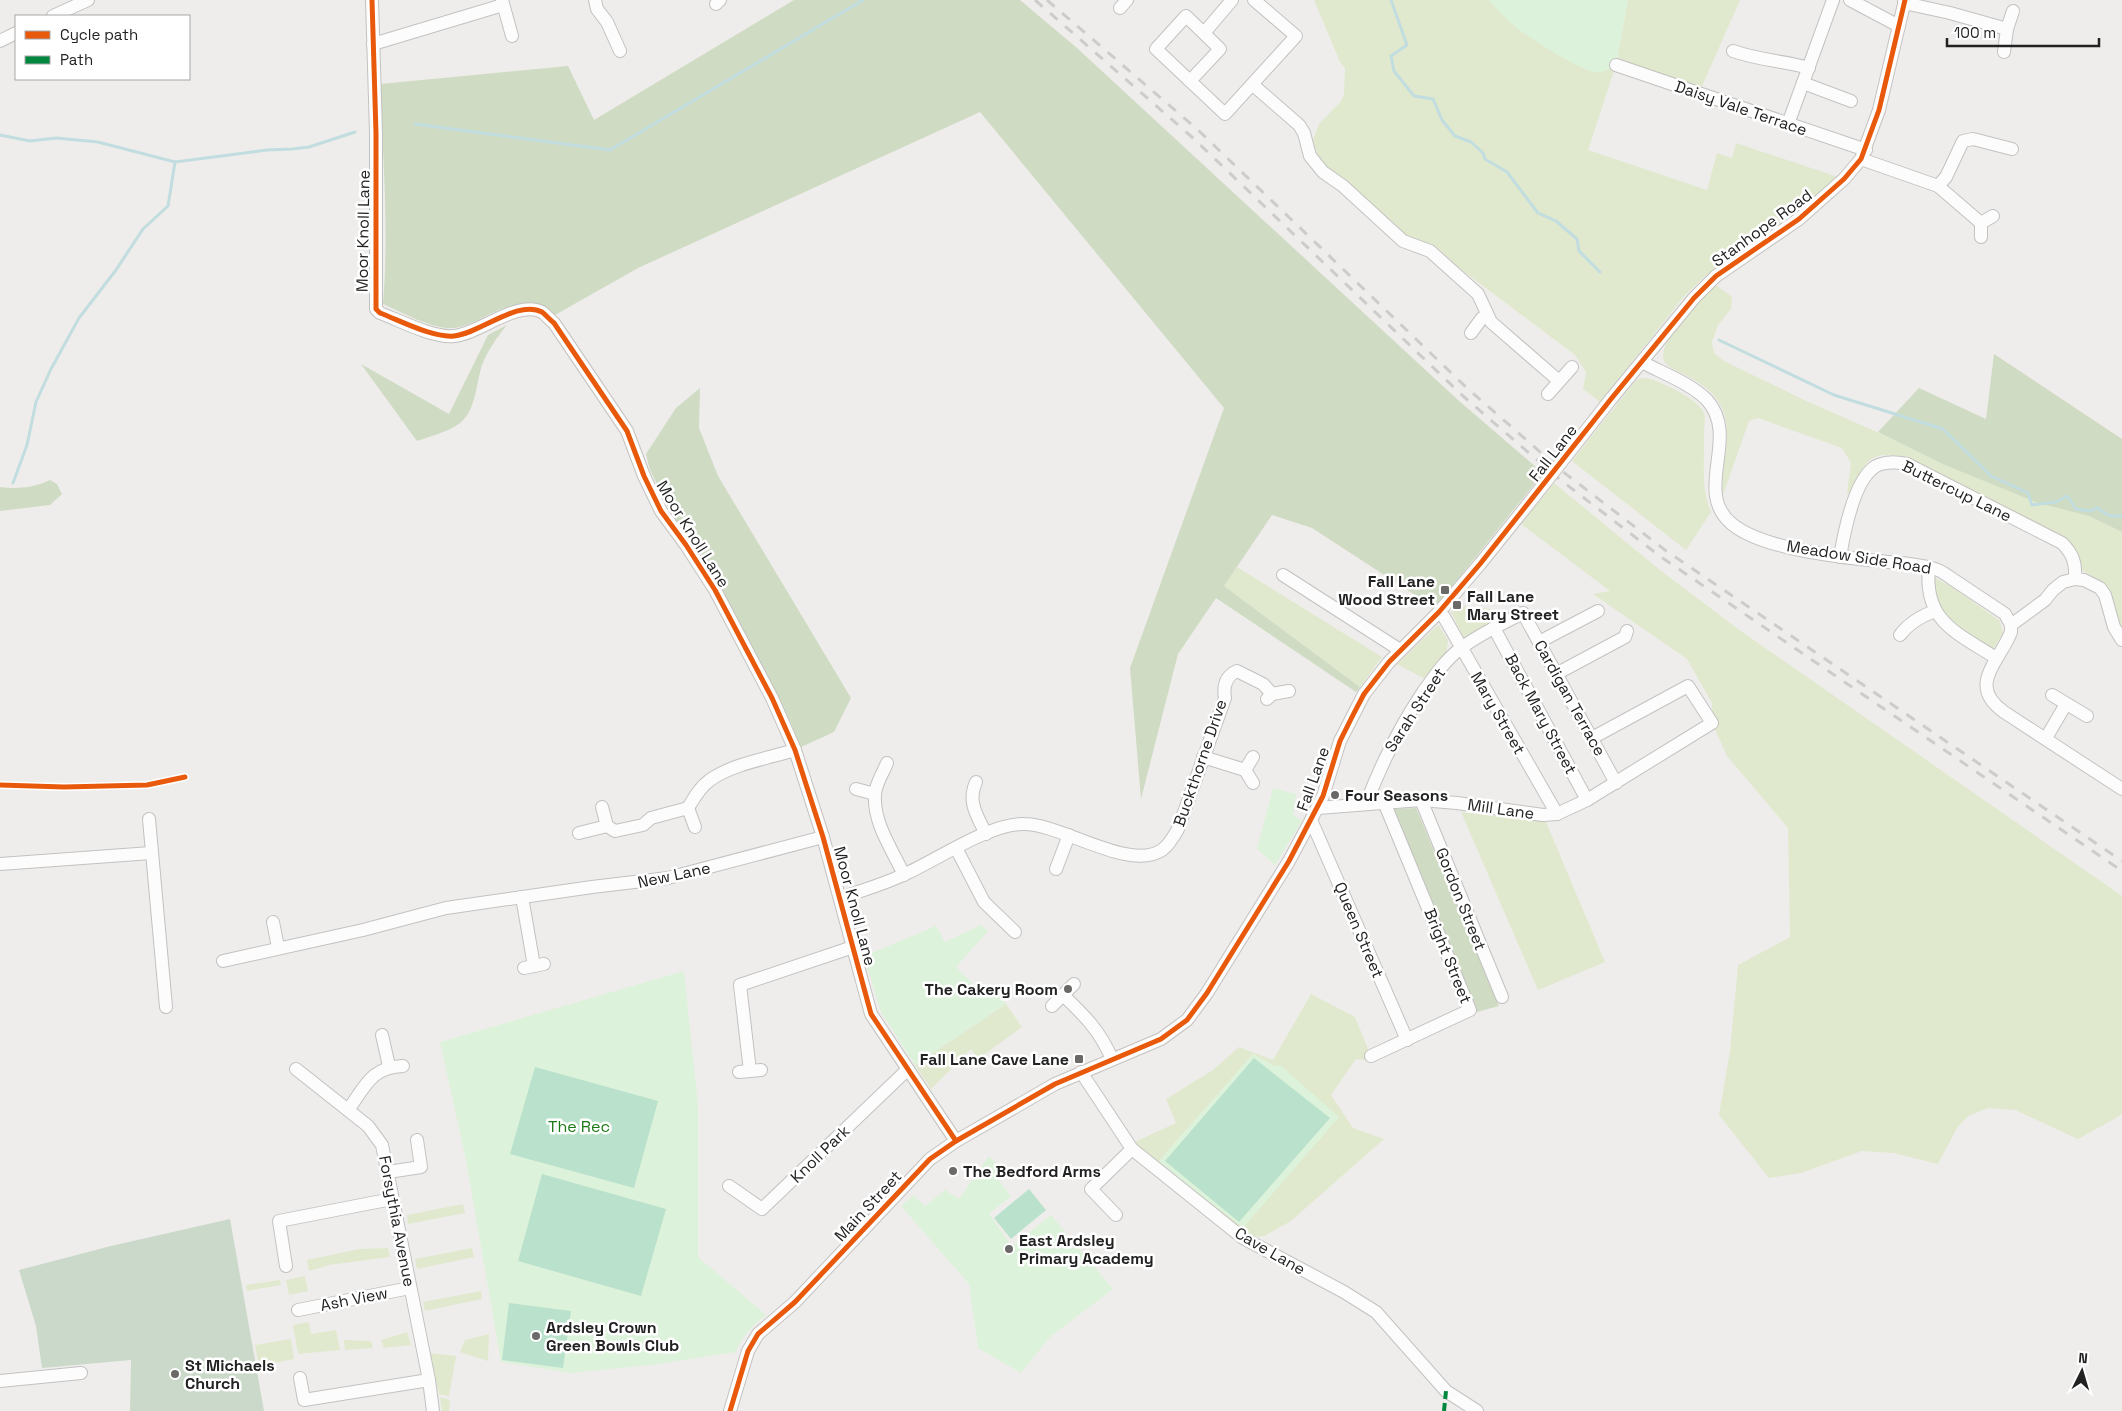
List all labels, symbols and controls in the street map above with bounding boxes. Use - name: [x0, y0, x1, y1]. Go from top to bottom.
- legend: [15, 15, 190, 80]
- scale bar: [1947, 15, 2100, 47]
- text: 100 m: [1954, 23, 1996, 42]
- text: Cycle path: [60, 25, 138, 44]
- text: Path: [60, 50, 93, 69]
- street label: Daisy Vale Terrace: [1672, 76, 1810, 140]
- street label: Moor Knoll Lane: [351, 170, 375, 292]
- street label: Stanhope Road: [1708, 185, 1816, 271]
- street label: Fall Lane: [1524, 420, 1582, 486]
- street label: Buttercup Lane: [1899, 455, 2015, 527]
- street label: Moor Knoll Lane: [652, 477, 734, 591]
- street label: Meadow Side Road: [1785, 535, 1933, 579]
- place label: Fall Lane Wood Street: [1338, 571, 1435, 610]
- marker: Fall Lane Wood Street: [1439, 584, 1451, 596]
- place label: Fall Lane Mary Street: [1467, 586, 1559, 625]
- marker: Fall Lane Mary Street: [1451, 599, 1463, 611]
- street label: Cardigan Terrace: [1529, 636, 1611, 760]
- street label: Back Mary Street: [1500, 650, 1582, 778]
- street label: Sarah Street: [1380, 664, 1450, 756]
- street label: Mary Street: [1466, 668, 1530, 758]
- street label: Buckthorne Drive: [1168, 697, 1232, 829]
- street label: Fall Lane: [1292, 744, 1334, 814]
- place label: Four Seasons: [1345, 785, 1448, 806]
- marker: Four Seasons: [1329, 789, 1341, 801]
- street label: Mill Lane: [1466, 794, 1536, 824]
- street label: Moor Knoll Lane: [829, 844, 881, 968]
- street label: Gordon Street: [1431, 844, 1491, 954]
- street label: New Lane: [636, 857, 712, 893]
- street label: Queen Street: [1329, 879, 1389, 981]
- street label: Bright Street: [1419, 905, 1477, 1007]
- place label: The Cakery Room: [924, 979, 1058, 1000]
- marker: The Cakery Room: [1062, 983, 1074, 995]
- place label: Fall Lane Cave Lane: [920, 1049, 1069, 1070]
- marker: Fall Lane Cave Lane: [1073, 1053, 1085, 1065]
- park label: The Rec: [548, 1116, 610, 1137]
- street label: Knoll Park: [786, 1120, 854, 1187]
- street label: Forsythia Avenue: [374, 1154, 420, 1288]
- place label: The Bedford Arms: [963, 1161, 1101, 1182]
- marker: The Bedford Arms: [947, 1165, 959, 1177]
- street label: Main Street: [830, 1166, 906, 1246]
- street label: Cave Lane: [1231, 1222, 1309, 1280]
- place label: East Ardsley Primary Academy: [1019, 1230, 1154, 1269]
- marker: East Ardsley Primary Academy: [1003, 1243, 1015, 1255]
- street label: Ash View: [319, 1282, 389, 1316]
- place label: Ardsley Crown Green Bowls Club: [546, 1317, 679, 1356]
- marker: Ardsley Crown Green Bowls Club: [530, 1330, 542, 1342]
- north arrow: [2057, 1346, 2107, 1396]
- text: N: [2078, 1349, 2089, 1367]
- place label: St Michaels Church: [185, 1355, 275, 1394]
- marker: St Michaels Church: [169, 1368, 181, 1380]

